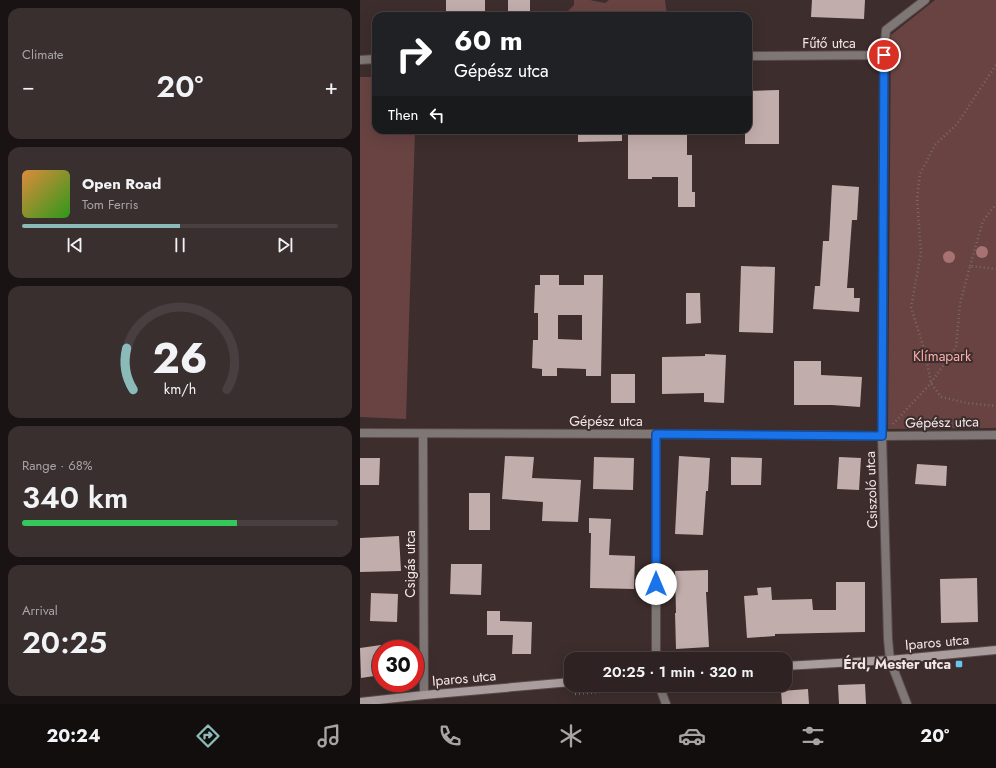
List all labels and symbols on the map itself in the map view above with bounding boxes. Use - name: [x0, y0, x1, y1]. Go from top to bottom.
- street label: Fűtő utca: [802, 33, 856, 53]
- pin: [867, 38, 901, 72]
- park label: Klímapark: [913, 346, 972, 366]
- street label: Gépész utca: [569, 411, 643, 431]
- street label: Gépész utca: [905, 411, 979, 433]
- street label: Csiszoló utca: [860, 451, 882, 529]
- street label: Csigás utca: [400, 530, 420, 598]
- position arrow: [635, 563, 677, 605]
- street label: Iparos utca: [904, 629, 970, 655]
- speed limit sign: 30: [372, 640, 424, 692]
- place label: Érd, Mester utca: [843, 654, 951, 674]
- marker: Érd, Mester utca: [954, 659, 964, 669]
- street label: Iparos utca: [431, 665, 497, 691]

